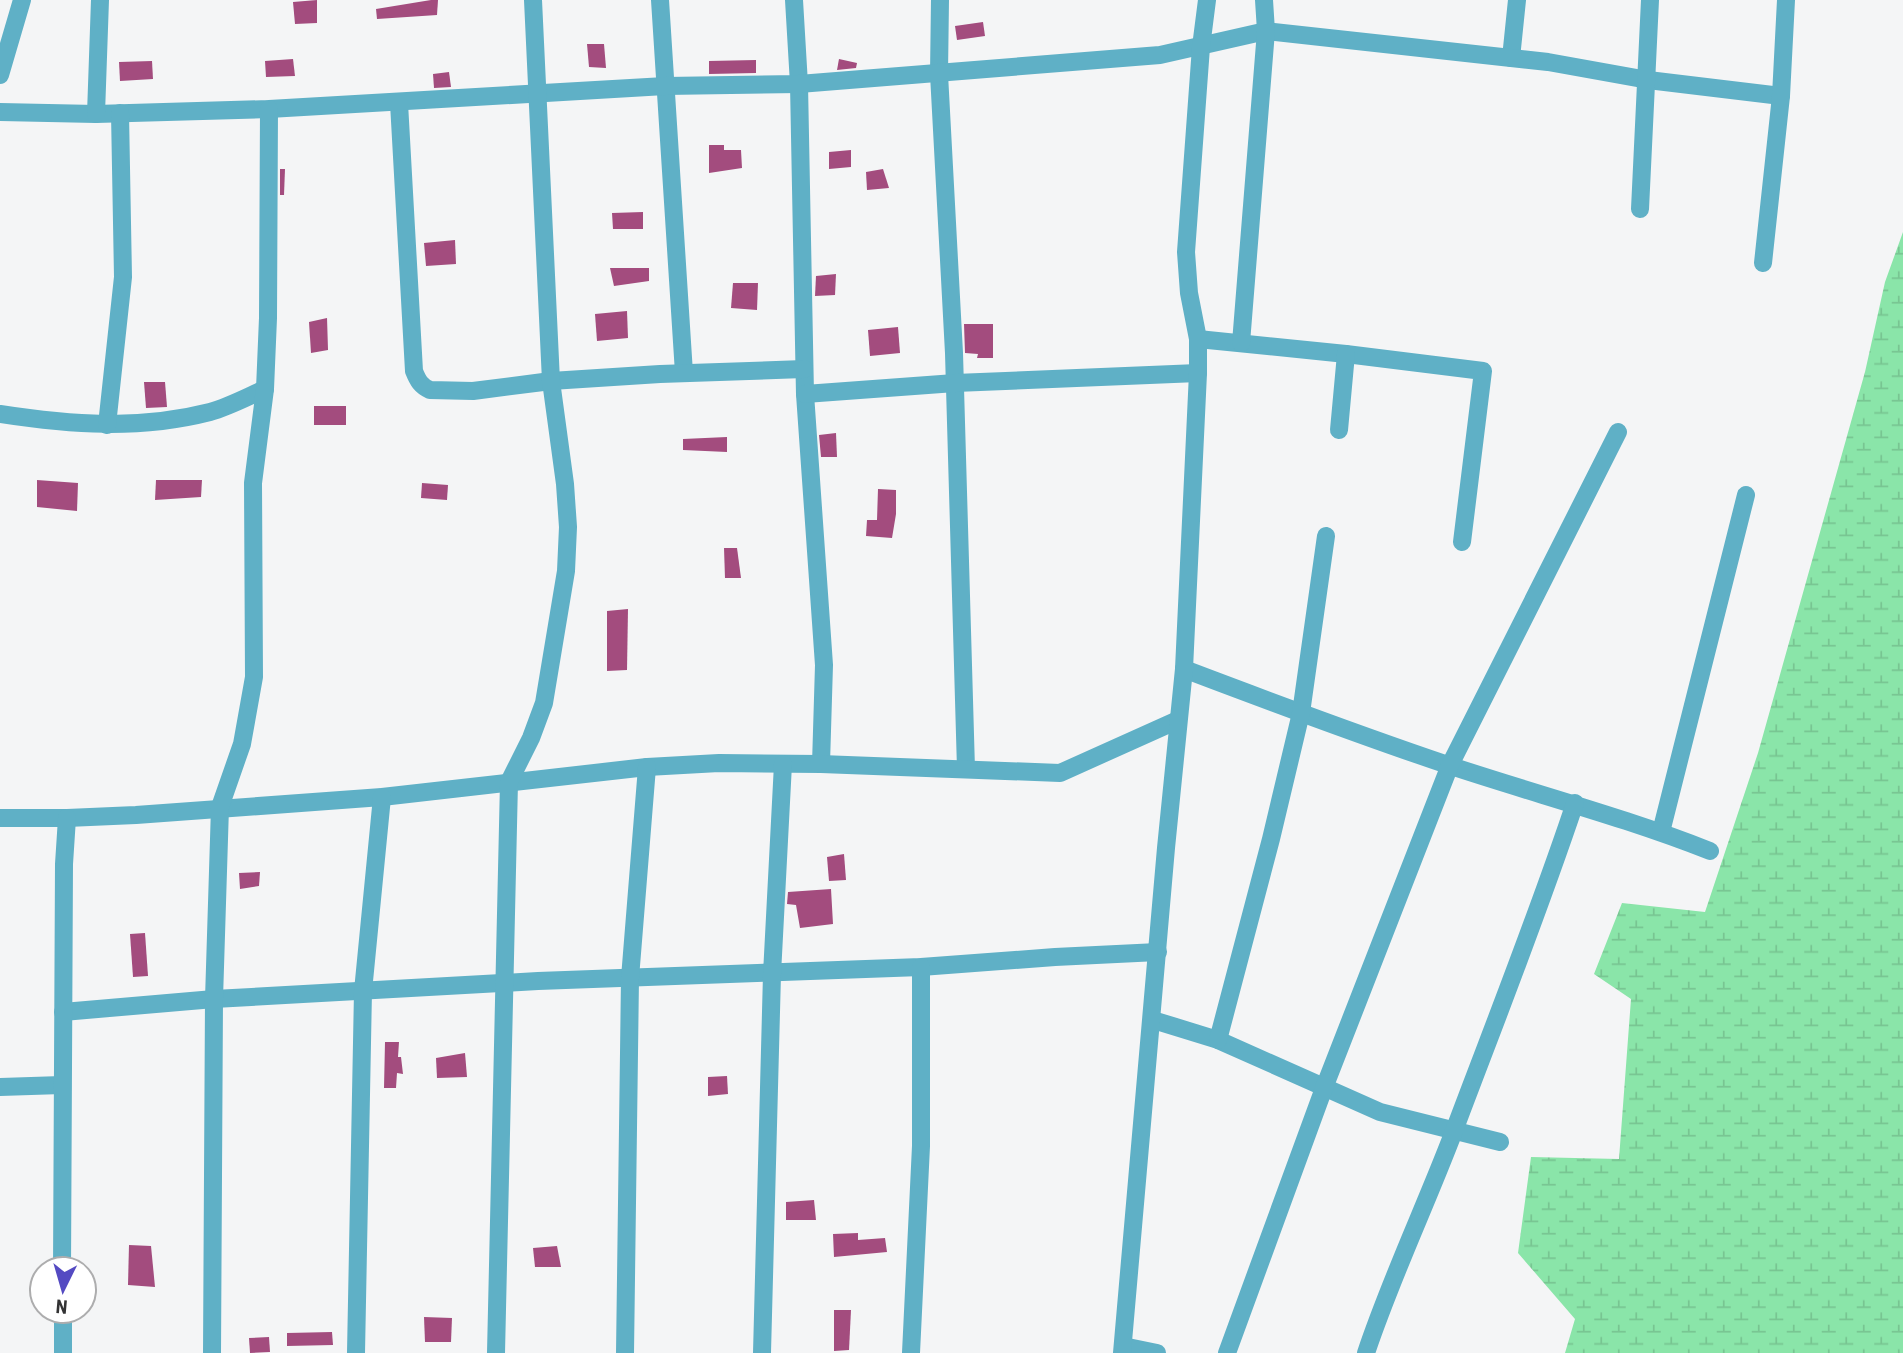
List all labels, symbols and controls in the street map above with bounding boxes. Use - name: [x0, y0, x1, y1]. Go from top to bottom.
- north arrow: [28, 1255, 98, 1325]
- text: N: [55, 1294, 68, 1318]

